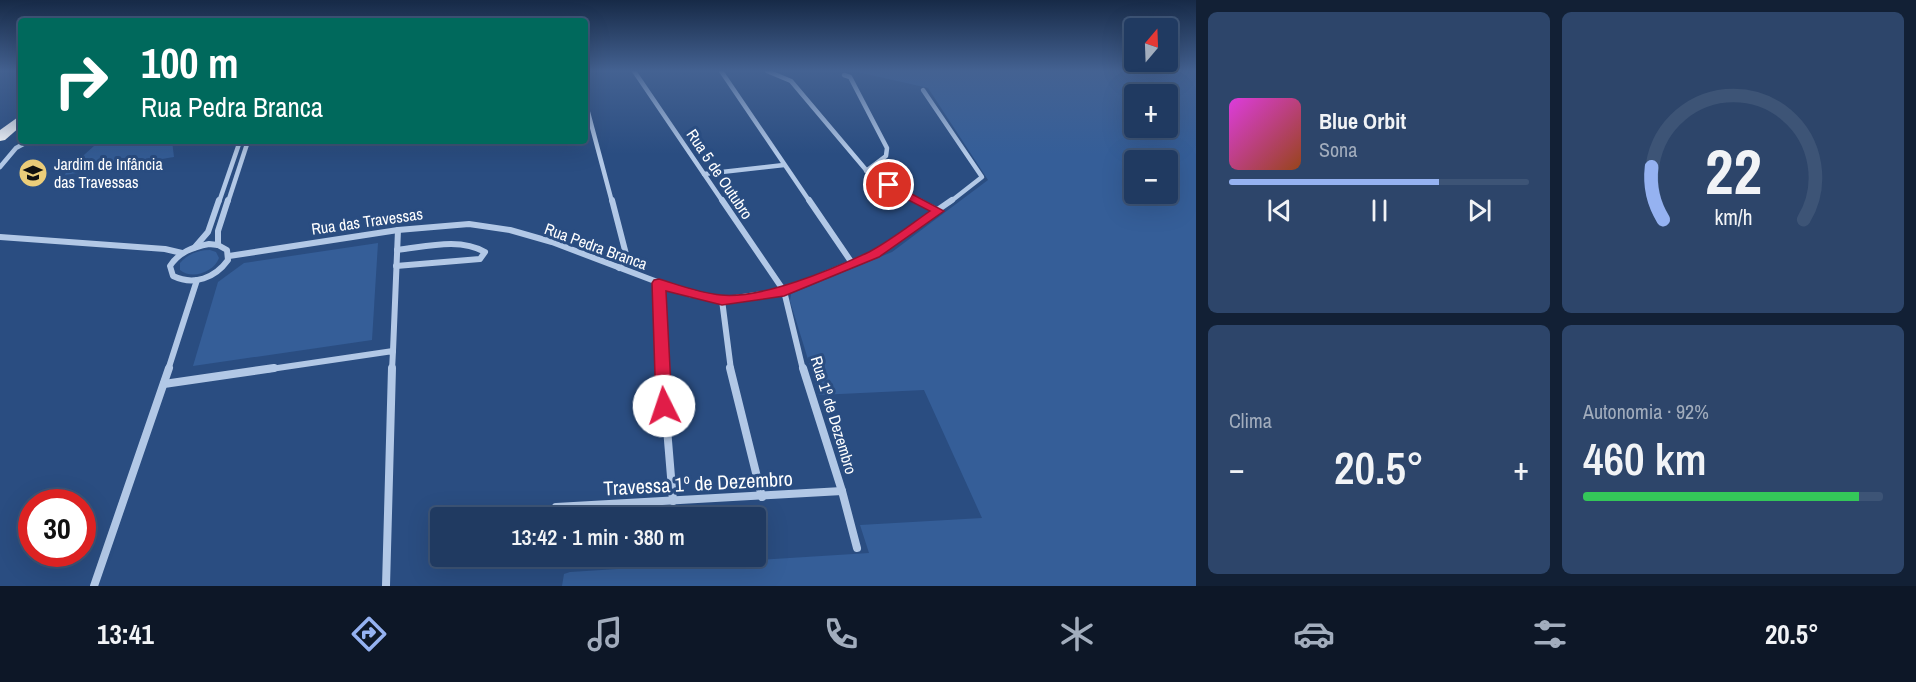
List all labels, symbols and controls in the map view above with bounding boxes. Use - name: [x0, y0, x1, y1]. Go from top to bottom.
- north arrow: [1124, 18, 1178, 72]
- map controls: [1124, 18, 1178, 204]
- text: 100 m: [141, 35, 239, 91]
- icon: right: [42, 42, 120, 120]
- button: +: [1124, 84, 1178, 138]
- text: Rua Pedra Branca: [141, 89, 323, 125]
- text: Blue Orbit: [1319, 106, 1406, 136]
- street label: Rua 5 de Outubro: [682, 125, 758, 223]
- text: 22: [1705, 129, 1761, 213]
- text: Sona: [1319, 136, 1357, 163]
- button: −: [1124, 150, 1178, 204]
- place label: Jardim de Infância das Travessas: [54, 153, 163, 193]
- school or university icon: Jardim de Infância das Travessas: [17, 157, 49, 189]
- pin: [863, 159, 914, 210]
- icon: arrive: [872, 168, 905, 201]
- icon: previous: [1263, 194, 1296, 227]
- icon: pause: [1363, 194, 1396, 227]
- icon: next: [1463, 194, 1496, 227]
- street label: Rua das Travessas: [310, 202, 424, 240]
- text: km/h: [1714, 203, 1752, 232]
- street label: Rua Pedra Branca: [542, 217, 651, 275]
- street label: Rua 1º de Dezembro: [806, 353, 862, 477]
- position arrow: [632, 374, 696, 438]
- text: Autonomia · 92%: [1583, 398, 1709, 425]
- text: Clima: [1229, 407, 1272, 434]
- text: 460 km: [1583, 428, 1707, 489]
- text: 20.5°: [1334, 437, 1424, 498]
- text: −: [1229, 446, 1245, 490]
- text: +: [1513, 446, 1529, 490]
- street label: Travessa 1º de Dezembro: [603, 465, 793, 501]
- speed limit sign: 30: [18, 489, 96, 567]
- text: 13:42 · 1 min · 380 m: [511, 522, 685, 552]
- icon: directions: [348, 613, 390, 655]
- icon: music: [584, 613, 626, 655]
- icon: phone: [820, 613, 862, 655]
- icon: climate: [1056, 613, 1098, 655]
- icon: car: [1293, 613, 1335, 655]
- icon: filters: [1529, 613, 1571, 655]
- text: 13:41: [97, 616, 154, 652]
- text: 20.5°: [1765, 616, 1819, 652]

